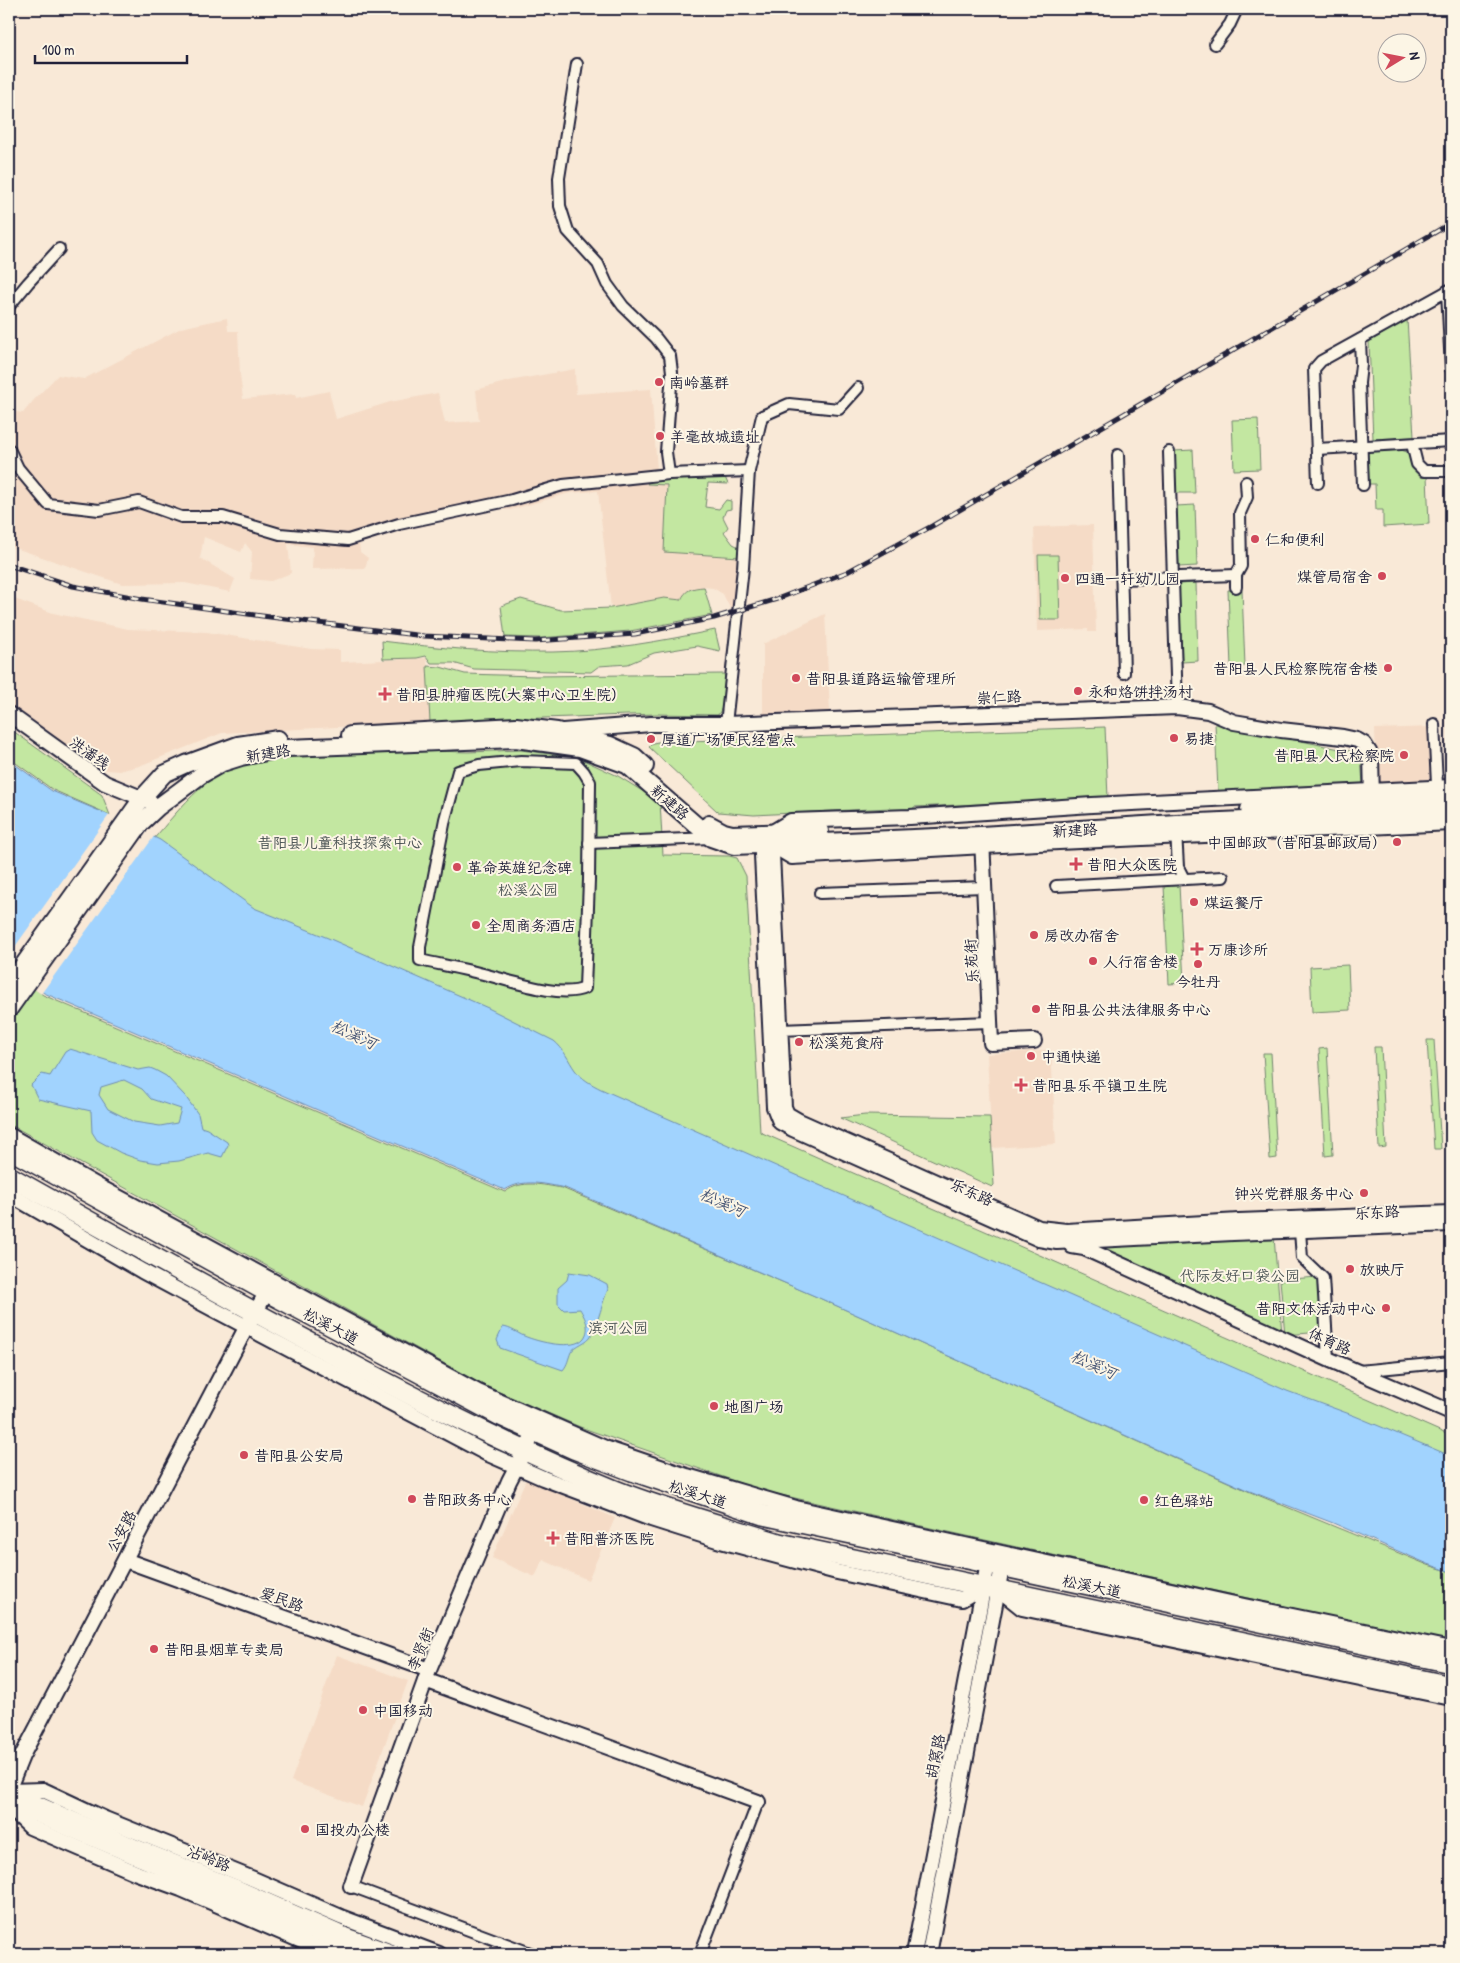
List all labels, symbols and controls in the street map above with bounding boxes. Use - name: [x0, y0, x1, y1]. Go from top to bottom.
- scale bar: [35, 32, 188, 64]
- north arrow: [1378, 32, 1428, 82]
- text: 100 m: [42, 39, 75, 60]
- text: N: [1405, 50, 1425, 62]
- place label: 南岭墓群: [669, 372, 729, 393]
- marker: 南岭墓群: [653, 376, 665, 388]
- place label: 羊毫故城遗址: [670, 426, 760, 447]
- marker: 羊毫故城遗址: [654, 430, 666, 442]
- place label: 仁和便利: [1265, 529, 1325, 550]
- marker: 仁和便利: [1249, 533, 1261, 545]
- place label: 煤管局宿舍: [1297, 566, 1372, 587]
- place label: 四通一轩幼儿园: [1075, 568, 1180, 589]
- marker: 煤管局宿舍: [1376, 570, 1388, 582]
- marker: 四通一轩幼儿园: [1059, 572, 1071, 584]
- place label: 昔阳县人民检察院宿舍楼: [1213, 658, 1378, 679]
- marker: 昔阳县人民检察院宿舍楼: [1382, 662, 1394, 674]
- place label: 昔阳县道路运输管理所: [806, 668, 956, 689]
- marker: 昔阳县道路运输管理所: [790, 672, 802, 684]
- place label: 永和烙饼拌汤村: [1088, 681, 1193, 702]
- place label: 昔阳县肿瘤医院(大寨中心卫生院): [396, 684, 616, 705]
- street label: 崇仁路: [976, 685, 1022, 709]
- marker: 永和烙饼拌汤村: [1072, 685, 1084, 697]
- marker: 昔阳县肿瘤医院(大寨中心卫生院): [378, 687, 392, 701]
- place label: 易捷: [1184, 728, 1214, 749]
- place label: 厚道广场便民经营点: [661, 729, 796, 750]
- street label: 洪潘线: [66, 731, 114, 775]
- marker: 易捷: [1168, 732, 1180, 744]
- marker: 厚道广场便民经营点: [645, 733, 657, 745]
- street label: 新建路: [244, 739, 292, 767]
- place label: 昔阳县人民检察院: [1274, 745, 1394, 766]
- marker: 昔阳县人民检察院: [1398, 749, 1410, 761]
- street label: 新建路: [646, 779, 694, 825]
- street label: 新建路: [1052, 818, 1098, 842]
- park label: 昔阳县儿童科技探索中心: [257, 832, 423, 853]
- place label: 中国邮政（昔阳县邮政局）: [1207, 832, 1387, 853]
- marker: 中国邮政（昔阳县邮政局）: [1391, 836, 1403, 848]
- place label: 昔阳大众医院: [1087, 854, 1177, 875]
- place label: 革命英雄纪念碑: [467, 857, 572, 878]
- marker: 昔阳大众医院: [1069, 857, 1083, 871]
- marker: 革命英雄纪念碑: [451, 861, 463, 873]
- park label: 松溪公园: [498, 879, 558, 900]
- place label: 煤运餐厅: [1204, 892, 1264, 913]
- marker: 煤运餐厅: [1188, 896, 1200, 908]
- place label: 全周商务酒店: [486, 915, 576, 936]
- marker: 全周商务酒店: [470, 919, 482, 931]
- place label: 房改办宿舍: [1044, 925, 1119, 946]
- marker: 房改办宿舍: [1028, 929, 1040, 941]
- street label: 乐苑街: [959, 938, 983, 984]
- place label: 万康诊所: [1208, 939, 1268, 960]
- marker: 万康诊所: [1190, 942, 1204, 956]
- place label: 人行宿舍楼: [1103, 951, 1178, 972]
- marker: 人行宿舍楼: [1087, 955, 1099, 967]
- marker: 今牡丹: [1192, 958, 1204, 970]
- place label: 今牡丹: [1175, 971, 1221, 992]
- place label: 昔阳县公共法律服务中心: [1046, 999, 1211, 1020]
- marker: 昔阳县公共法律服务中心: [1030, 1003, 1042, 1015]
- water label: 松溪河: [328, 1014, 383, 1055]
- place label: 松溪苑食府: [809, 1032, 884, 1053]
- marker: 松溪苑食府: [793, 1036, 805, 1048]
- place label: 中通快递: [1041, 1046, 1101, 1067]
- marker: 中通快递: [1025, 1050, 1037, 1062]
- place label: 昔阳县乐平镇卫生院: [1032, 1075, 1167, 1096]
- marker: 昔阳县乐平镇卫生院: [1014, 1078, 1028, 1092]
- street label: 乐东路: [947, 1173, 997, 1211]
- water label: 松溪河: [697, 1182, 752, 1223]
- place label: 钟兴党群服务中心: [1234, 1183, 1354, 1204]
- marker: 钟兴党群服务中心: [1358, 1187, 1370, 1199]
- street label: 乐东路: [1354, 1200, 1400, 1224]
- place label: 放映厅: [1360, 1259, 1405, 1280]
- marker: 放映厅: [1344, 1263, 1356, 1275]
- park label: 代际友好口袋公园: [1180, 1265, 1300, 1286]
- place label: 昔阳文体活动中心: [1256, 1298, 1376, 1319]
- marker: 昔阳文体活动中心: [1380, 1302, 1392, 1314]
- street label: 松溪大道: [300, 1303, 362, 1349]
- park label: 滨河公园: [588, 1317, 648, 1338]
- street label: 体育路: [1305, 1322, 1355, 1360]
- water label: 松溪河: [1068, 1344, 1123, 1385]
- place label: 地图广场: [724, 1396, 784, 1417]
- marker: 地图广场: [708, 1400, 720, 1412]
- place label: 昔阳县公安局: [254, 1445, 344, 1466]
- marker: 昔阳县公安局: [238, 1449, 250, 1461]
- street label: 松溪大道: [666, 1475, 730, 1513]
- place label: 昔阳政务中心: [422, 1489, 512, 1510]
- place label: 红色驿站: [1154, 1490, 1214, 1511]
- marker: 昔阳政务中心: [406, 1493, 418, 1505]
- marker: 红色驿站: [1138, 1494, 1150, 1506]
- street label: 公安路: [101, 1506, 141, 1556]
- place label: 昔阳普济医院: [564, 1528, 654, 1549]
- marker: 昔阳普济医院: [546, 1531, 560, 1545]
- street label: 松溪大道: [1060, 1569, 1124, 1603]
- street label: 爱民路: [257, 1581, 307, 1617]
- street label: 李贤街: [402, 1624, 438, 1674]
- place label: 昔阳县烟草专卖局: [164, 1639, 284, 1660]
- marker: 昔阳县烟草专卖局: [148, 1643, 160, 1655]
- place label: 中国移动: [373, 1700, 433, 1721]
- marker: 中国移动: [357, 1704, 369, 1716]
- street label: 胡窝路: [920, 1732, 950, 1780]
- place label: 国投办公楼: [315, 1819, 390, 1840]
- marker: 国投办公楼: [299, 1823, 311, 1835]
- street label: 沾岭路: [184, 1840, 234, 1876]

